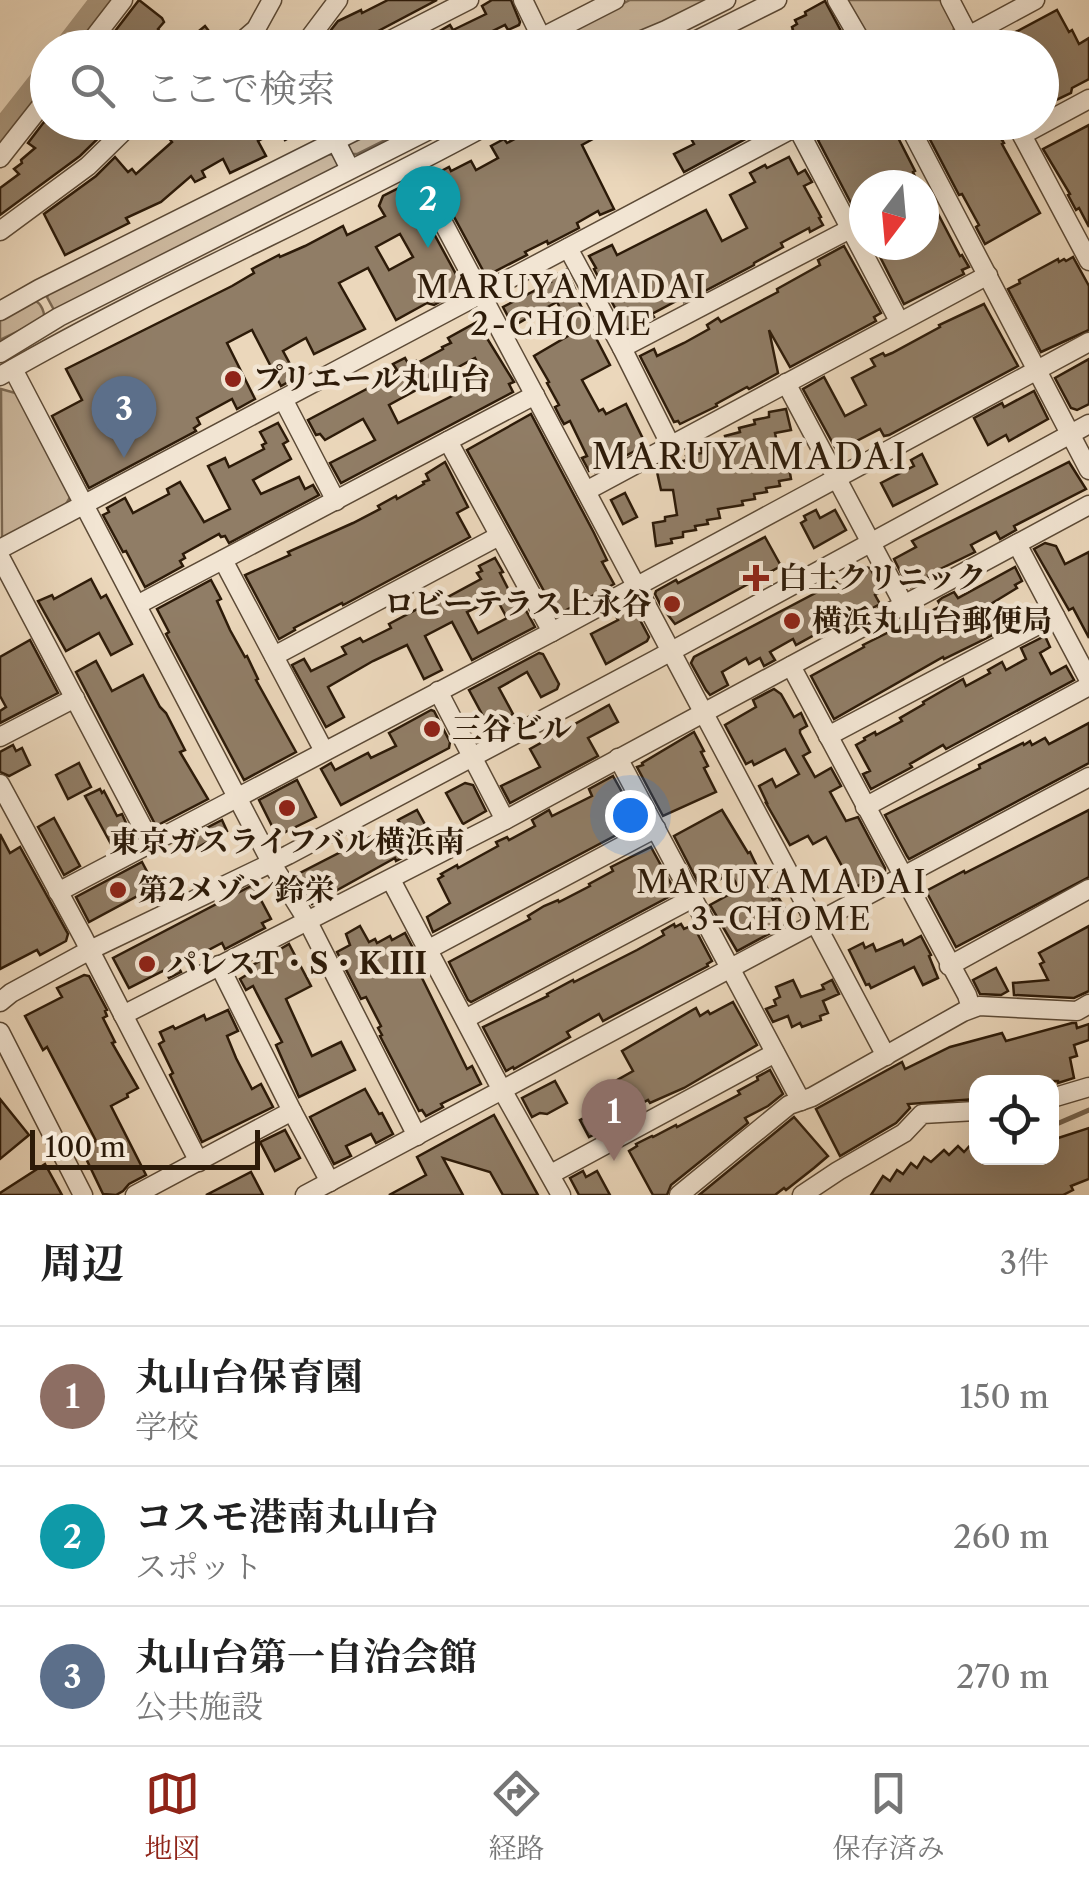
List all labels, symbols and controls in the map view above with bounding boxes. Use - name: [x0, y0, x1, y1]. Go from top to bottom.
- search box: [30, 30, 1059, 140]
- icon: search: [65, 58, 120, 113]
- text: ここで検索: [145, 65, 335, 112]
- pin: 2: [396, 166, 460, 248]
- north arrow: [849, 170, 939, 260]
- district label: MARUYAMADAI 2-CHOME: [416, 267, 708, 343]
- place label: プリエール丸山台: [253, 360, 491, 397]
- marker: プリエール丸山台: [222, 368, 244, 390]
- pin: 3: [92, 376, 156, 458]
- district label: MARUYAMADAI: [592, 435, 908, 478]
- place label: 白土クリニック: [778, 559, 986, 596]
- marker: 白土クリニック: [743, 565, 769, 591]
- place label: ロビーテラス上永谷: [384, 585, 652, 622]
- marker: ロビーテラス上永谷: [661, 593, 683, 615]
- place label: 横浜丸山台郵便局: [812, 602, 1052, 639]
- marker: 横浜丸山台郵便局: [781, 610, 803, 632]
- place label: 三谷ビル: [452, 710, 572, 747]
- marker: 三谷ビル: [421, 718, 443, 740]
- your location: [605, 790, 656, 841]
- marker: 東京ガスライフバル横浜南: [276, 797, 298, 819]
- place label: 東京ガスライフバル横浜南: [109, 823, 465, 860]
- district label: MARUYAMADAI 3-CHOME: [636, 862, 928, 938]
- place label: 第2メゾン鈴栄: [138, 871, 335, 908]
- marker: 第2メゾン鈴栄: [107, 879, 129, 901]
- place label: パレスT・S・K III: [167, 945, 427, 982]
- marker: パレスT・S・K III: [136, 953, 158, 975]
- map controls: [969, 1075, 1059, 1165]
- button: locate: [969, 1075, 1059, 1165]
- pin: 1: [582, 1078, 646, 1161]
- scale bar: [30, 1125, 260, 1170]
- text: 100 m: [45, 1130, 126, 1164]
- text: 周辺: [40, 1237, 124, 1289]
- text: 3件: [999, 1243, 1049, 1282]
- text: 丸山台保育園: [135, 1353, 363, 1400]
- text: 1: [65, 1377, 80, 1416]
- text: 150 m: [960, 1377, 1049, 1416]
- text: 学校: [135, 1407, 199, 1446]
- text: コスモ港南丸山台: [135, 1493, 439, 1540]
- text: 2: [63, 1517, 82, 1556]
- text: 260 m: [953, 1517, 1049, 1556]
- text: スポット: [135, 1547, 263, 1586]
- text: 丸山台第一自治会館: [135, 1633, 477, 1680]
- text: 3: [63, 1657, 82, 1696]
- text: 270 m: [956, 1657, 1049, 1696]
- text: 公共施設: [135, 1687, 263, 1726]
- tab: 地図: [144, 1766, 200, 1866]
- tab: 経路: [488, 1766, 545, 1866]
- tab: 保存済み: [833, 1766, 945, 1866]

